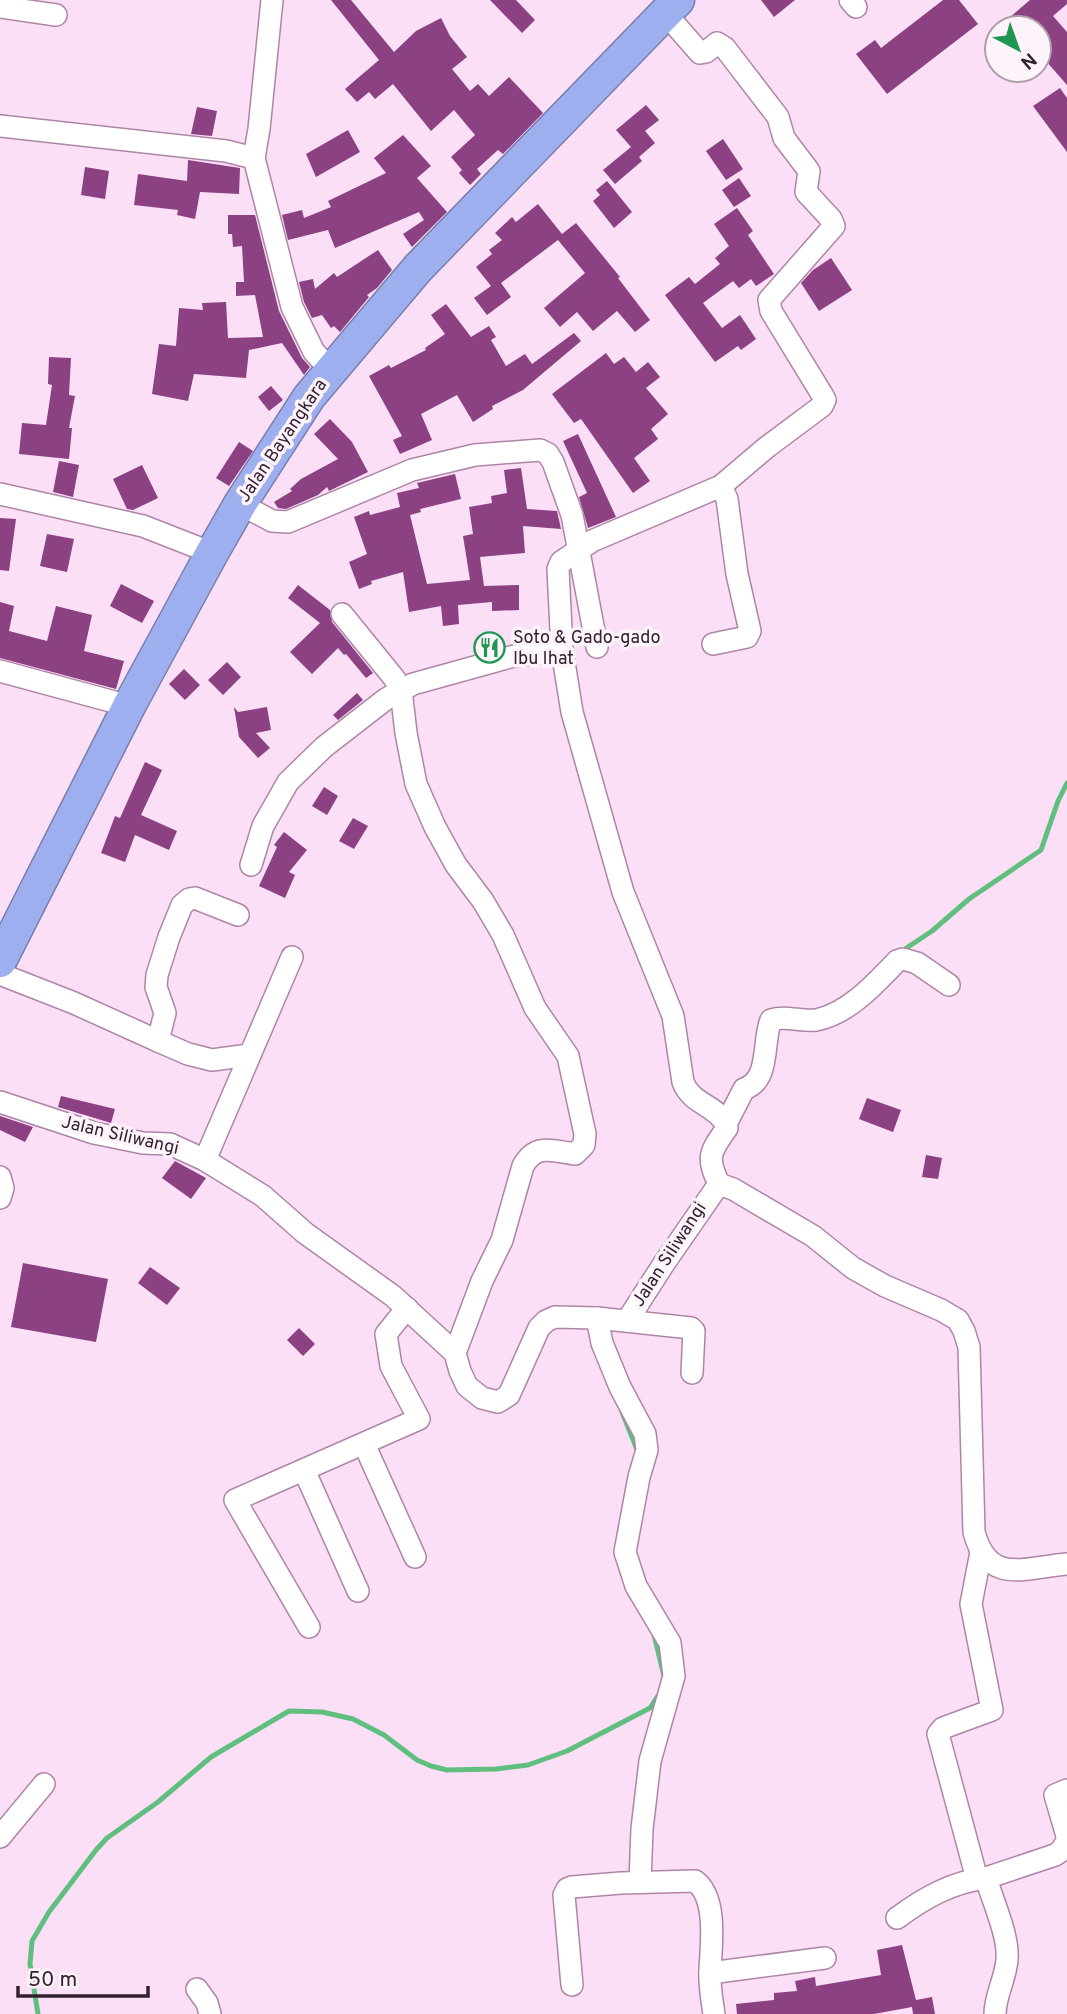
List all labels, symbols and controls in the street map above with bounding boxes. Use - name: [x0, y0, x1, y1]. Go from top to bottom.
- north arrow: [983, 14, 1053, 84]
- text: N: [1015, 47, 1041, 74]
- street label: Jalan Bayangkara: [233, 375, 333, 507]
- place label: Soto & Gado-gado Ibu Ihat: [513, 627, 661, 671]
- restaurant icon: Soto & Gado-gado Ibu Ihat: [473, 631, 507, 665]
- street label: Jalan Siliwangi: [59, 1111, 181, 1161]
- street label: Jalan Siliwangi: [628, 1198, 712, 1312]
- scale bar: [18, 1954, 147, 1998]
- text: 50 m: [28, 1967, 77, 1994]

